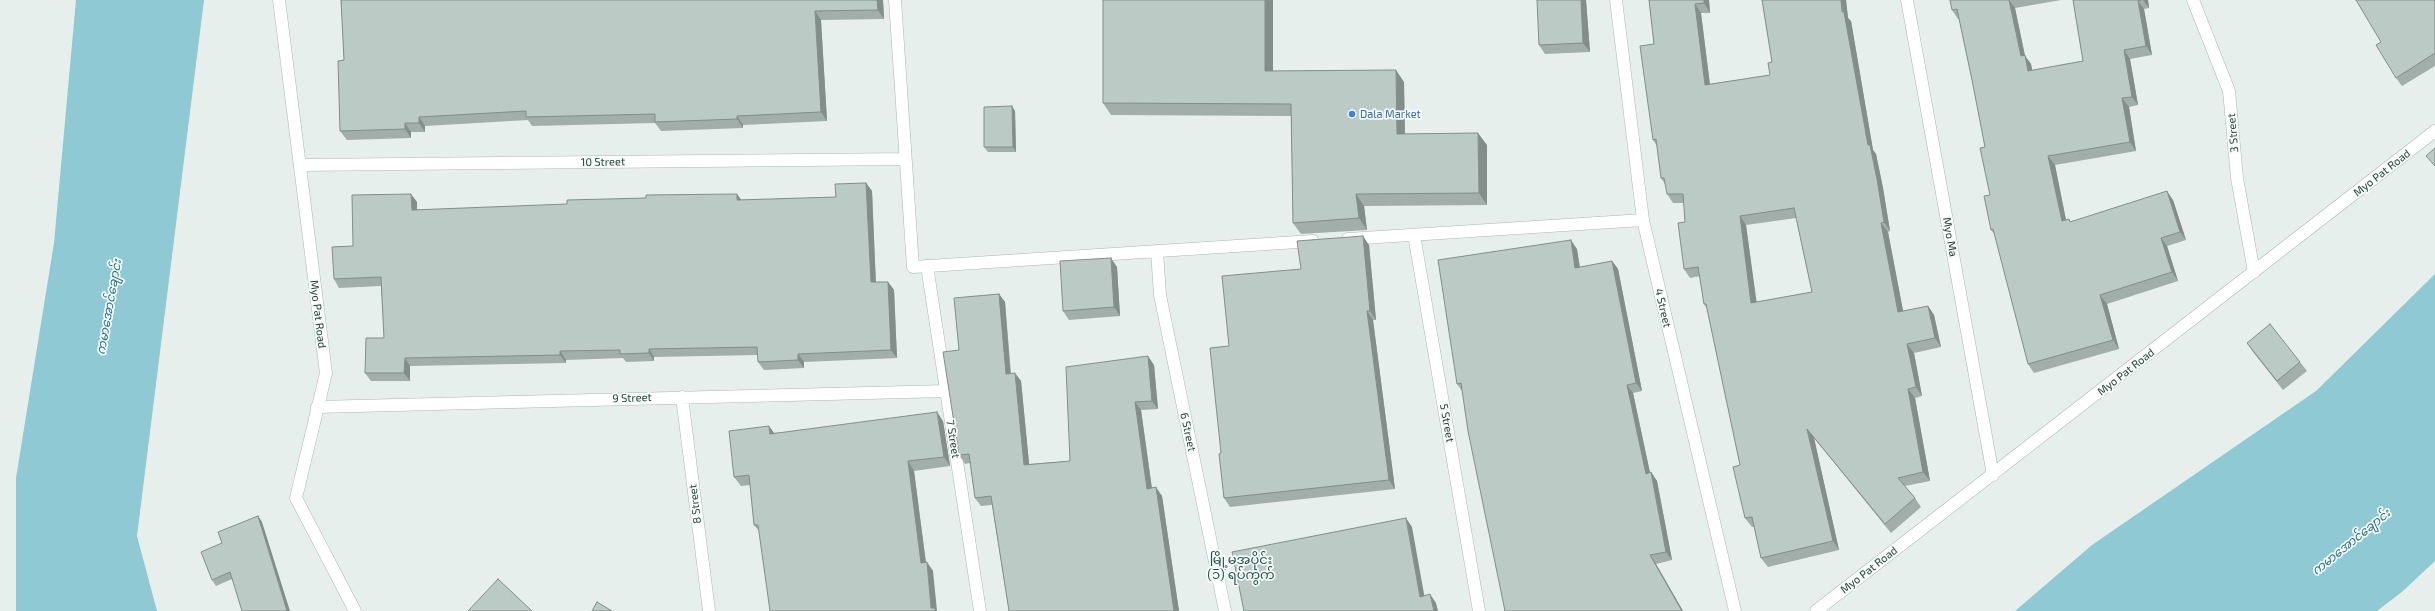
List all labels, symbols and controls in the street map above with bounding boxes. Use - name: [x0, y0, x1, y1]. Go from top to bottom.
- place label: Dala Market: [1360, 107, 1421, 121]
- marker: Dala Market: [1347, 109, 1357, 119]
- street label: 3 Street: [2225, 113, 2241, 153]
- street label: Myo Pat Road: [2351, 147, 2413, 199]
- street label: 10 Street: [581, 155, 625, 169]
- street label: Myo Ma: [1940, 216, 1960, 258]
- water label: ကမာအောင်ချောင်း: [94, 258, 124, 356]
- street label: Myo Pat Road: [307, 279, 329, 349]
- street label: 4 Street: [1652, 287, 1674, 329]
- street label: Myo Pat Road: [2095, 346, 2157, 398]
- street label: 9 Street: [612, 391, 652, 405]
- street label: 5 Street: [1437, 403, 1457, 443]
- street label: 6 Street: [1177, 411, 1199, 453]
- street label: 7 Street: [943, 419, 963, 459]
- street label: 8 Street: [686, 483, 704, 525]
- water label: ကမာအောင်ချောင်း: [2309, 506, 2393, 578]
- street label: Myo Pat Road: [1838, 544, 1900, 596]
- district label: မြို့မအပိုင်း (၁) ရပ်ကွက်: [1207, 552, 1275, 583]

